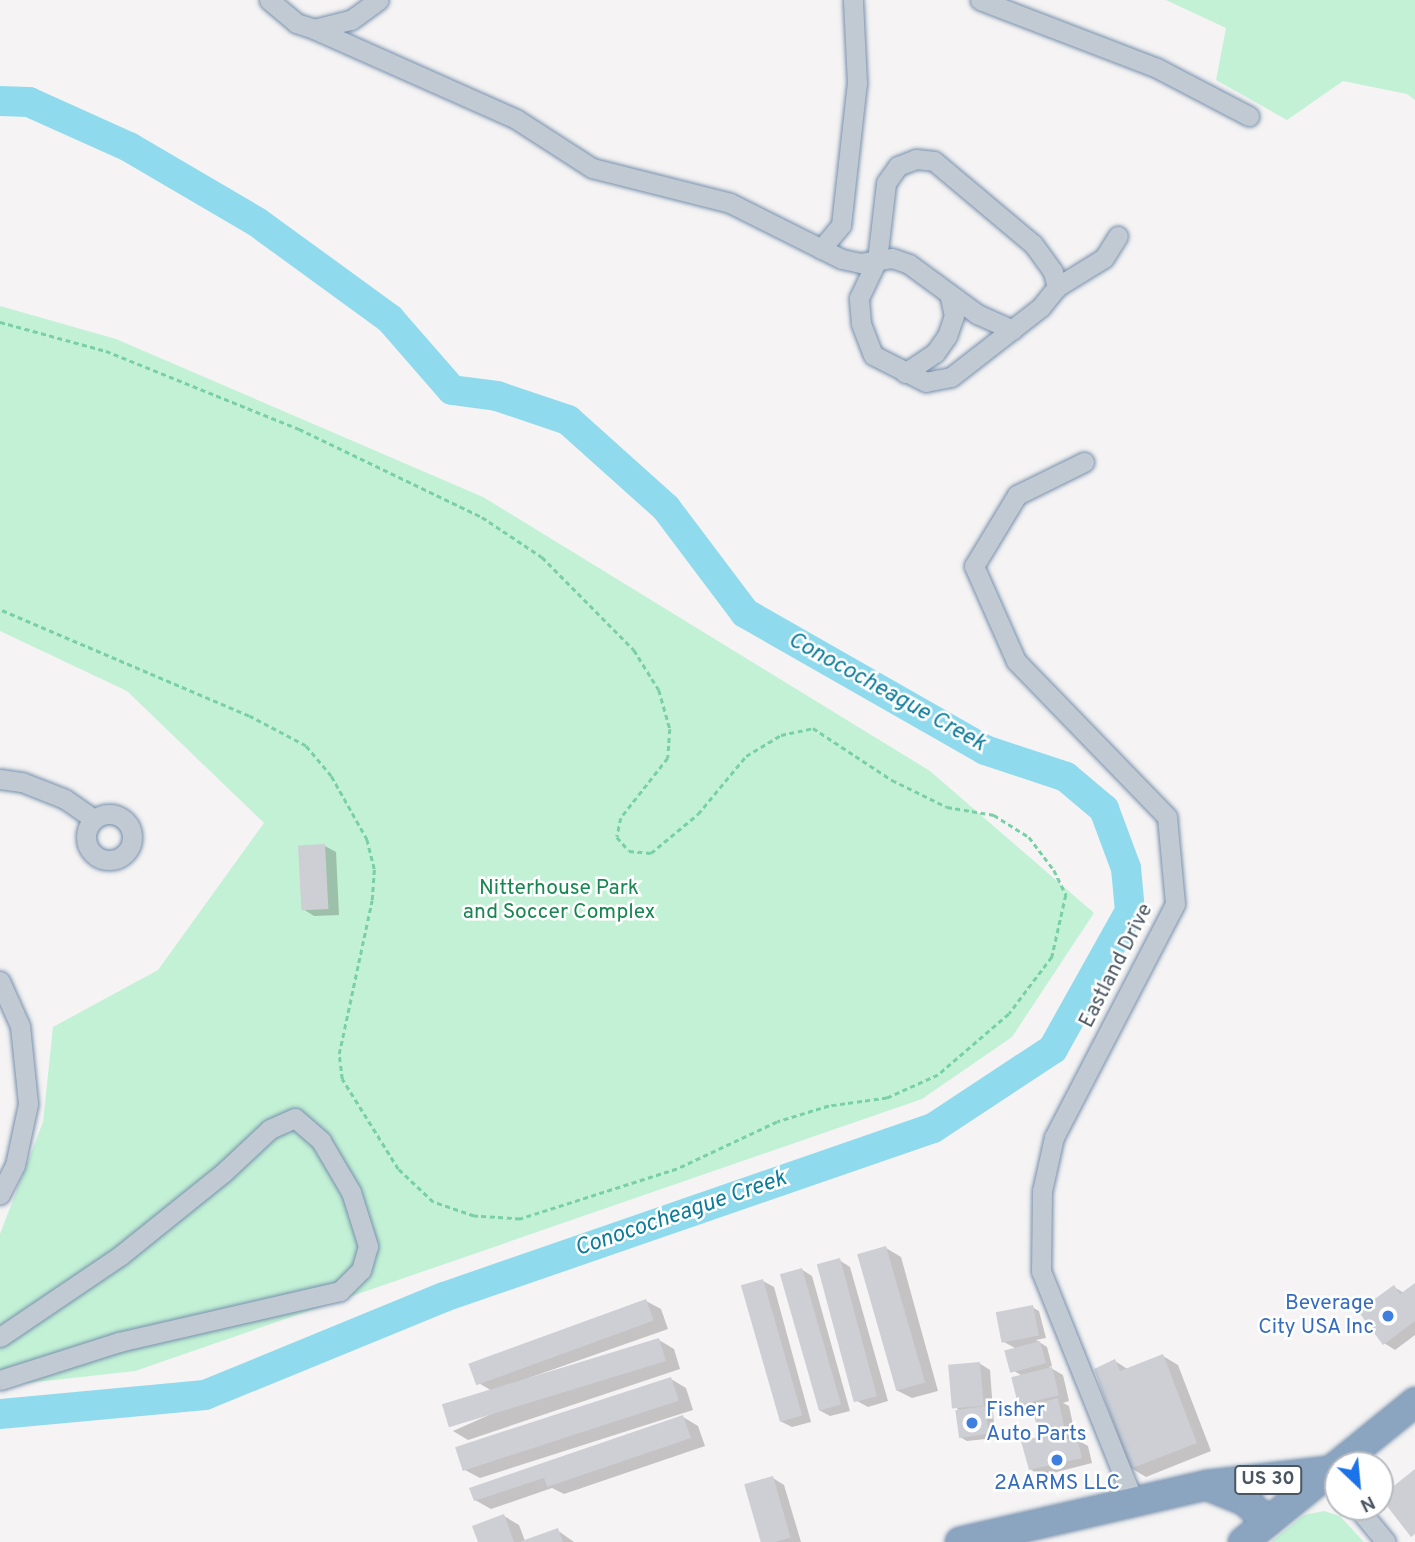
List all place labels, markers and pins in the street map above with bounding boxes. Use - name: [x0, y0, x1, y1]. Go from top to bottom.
- place label: Beverage City USA Inc: [1257, 1291, 1374, 1341]
- marker: Beverage City USA Inc: [1380, 1308, 1396, 1324]
- place label: Fisher Auto Parts: [986, 1398, 1087, 1448]
- marker: Fisher Auto Parts: [964, 1415, 980, 1431]
- marker: 2AARMS LLC: [1049, 1452, 1065, 1468]
- place label: 2AARMS LLC: [994, 1471, 1120, 1497]

